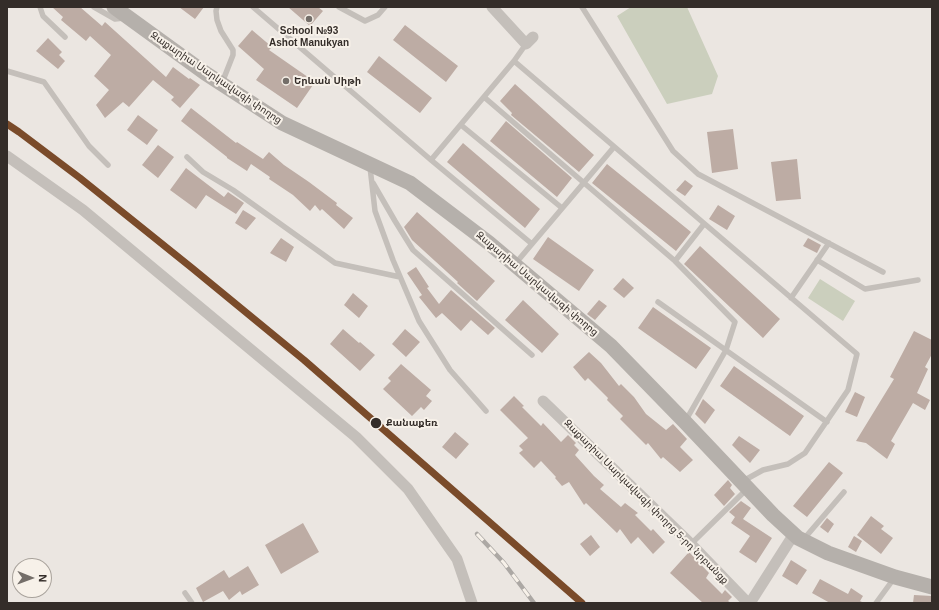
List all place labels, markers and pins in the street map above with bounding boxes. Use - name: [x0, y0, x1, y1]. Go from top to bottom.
- marker: School №93 Ashot Manukyan: [304, 14, 314, 24]
- place label: School №93 Ashot Manukyan: [269, 25, 349, 48]
- place label: Երևան Սիթի: [294, 75, 361, 87]
- marker: Երևան Սիթի: [281, 76, 291, 86]
- marker: Քանաքեռ: [369, 416, 383, 430]
- place label: Քանաքեռ: [386, 417, 438, 429]

